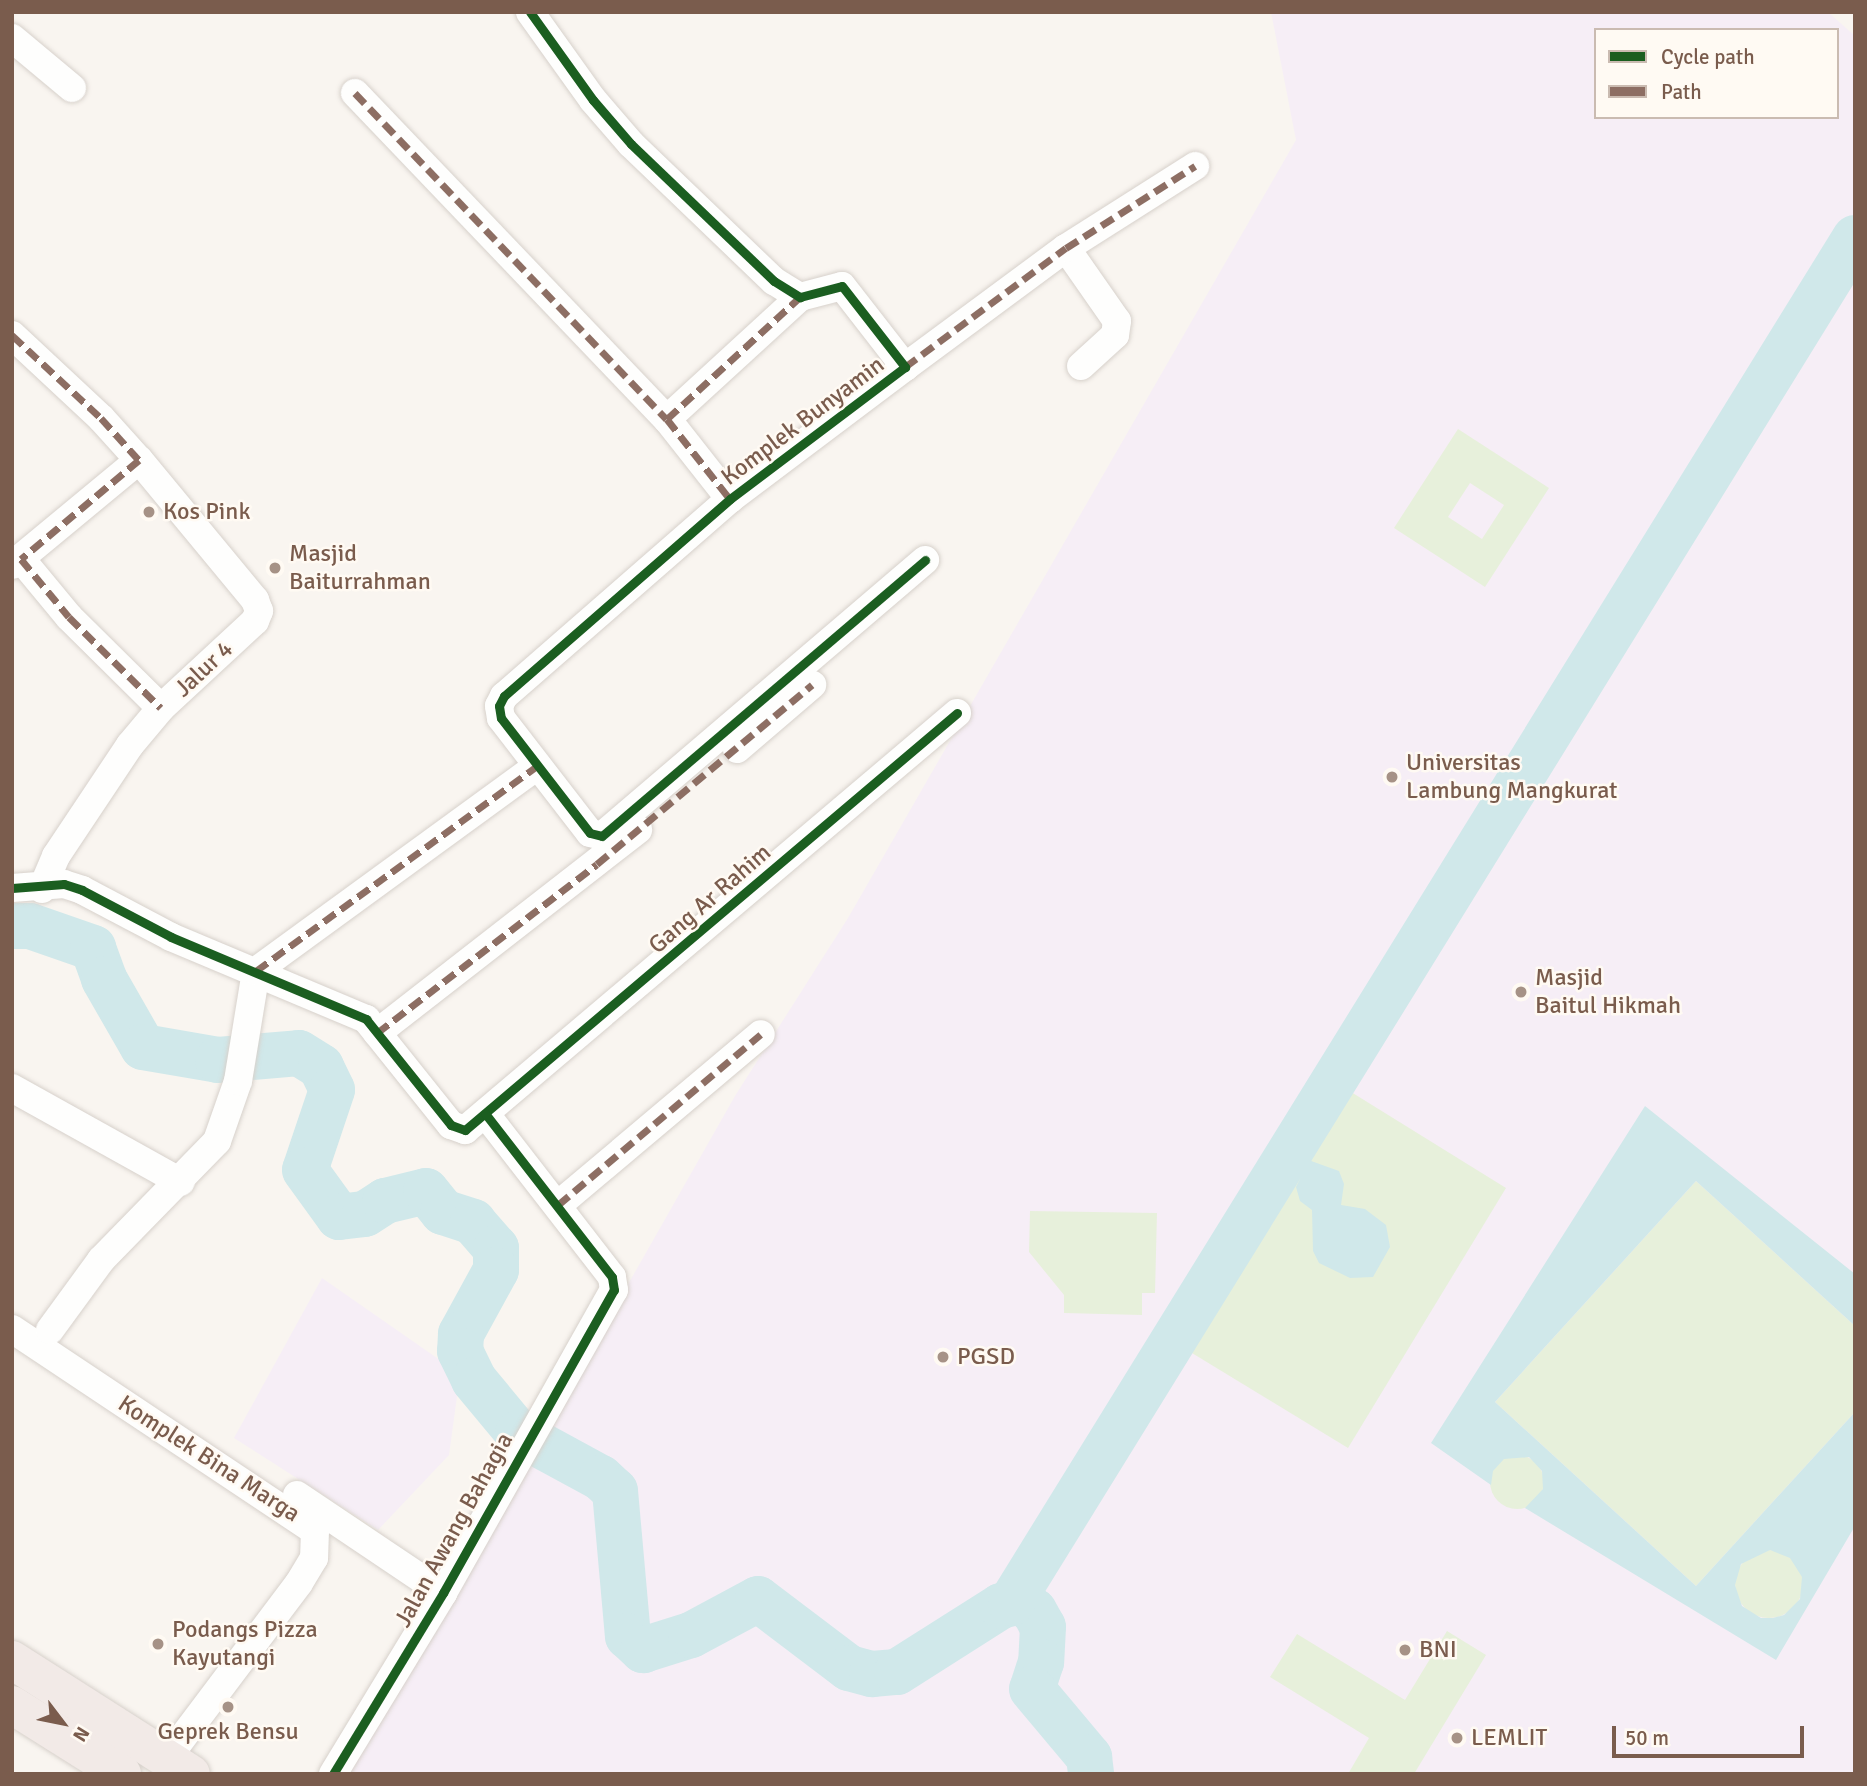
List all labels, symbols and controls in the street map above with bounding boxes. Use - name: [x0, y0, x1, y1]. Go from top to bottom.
- legend: [1594, 28, 1839, 119]
- text: Cycle path: [1661, 44, 1755, 70]
- text: Path: [1661, 79, 1702, 105]
- street label: Komplek Bunyamin: [716, 350, 890, 492]
- place label: Kos Pink: [163, 498, 250, 526]
- marker: Kos Pink: [141, 504, 157, 520]
- place label: Masjid Baiturrahman: [289, 540, 431, 596]
- marker: Masjid Baiturrahman: [267, 560, 283, 576]
- street label: Jalur 4: [169, 635, 239, 703]
- place label: Universitas Lambung Mangkurat: [1406, 749, 1617, 805]
- marker: Universitas Lambung Mangkurat: [1384, 769, 1400, 785]
- street label: Gang Ar Rahim: [643, 838, 777, 960]
- place label: Masjid Baitul Hikmah: [1535, 964, 1681, 1020]
- marker: Masjid Baitul Hikmah: [1513, 984, 1529, 1000]
- place label: PGSD: [957, 1343, 1015, 1371]
- marker: PGSD: [935, 1349, 951, 1365]
- street label: Komplek Bina Marga: [113, 1389, 305, 1529]
- street label: Jalan Awang Bahagia: [389, 1428, 519, 1632]
- place label: Podangs Pizza Kayutangi: [172, 1616, 318, 1672]
- marker: Podangs Pizza Kayutangi: [150, 1636, 166, 1652]
- place label: BNI: [1419, 1636, 1457, 1664]
- marker: BNI: [1397, 1642, 1413, 1658]
- north arrow: [28, 1688, 98, 1758]
- marker: Geprek Bensu: [220, 1699, 236, 1715]
- scale bar: [1615, 1712, 1808, 1756]
- place label: Geprek Bensu: [157, 1718, 299, 1746]
- text: N: [67, 1722, 94, 1746]
- place label: LEMLIT: [1471, 1724, 1547, 1752]
- text: 50 m: [1625, 1725, 1669, 1751]
- marker: LEMLIT: [1449, 1730, 1465, 1746]

